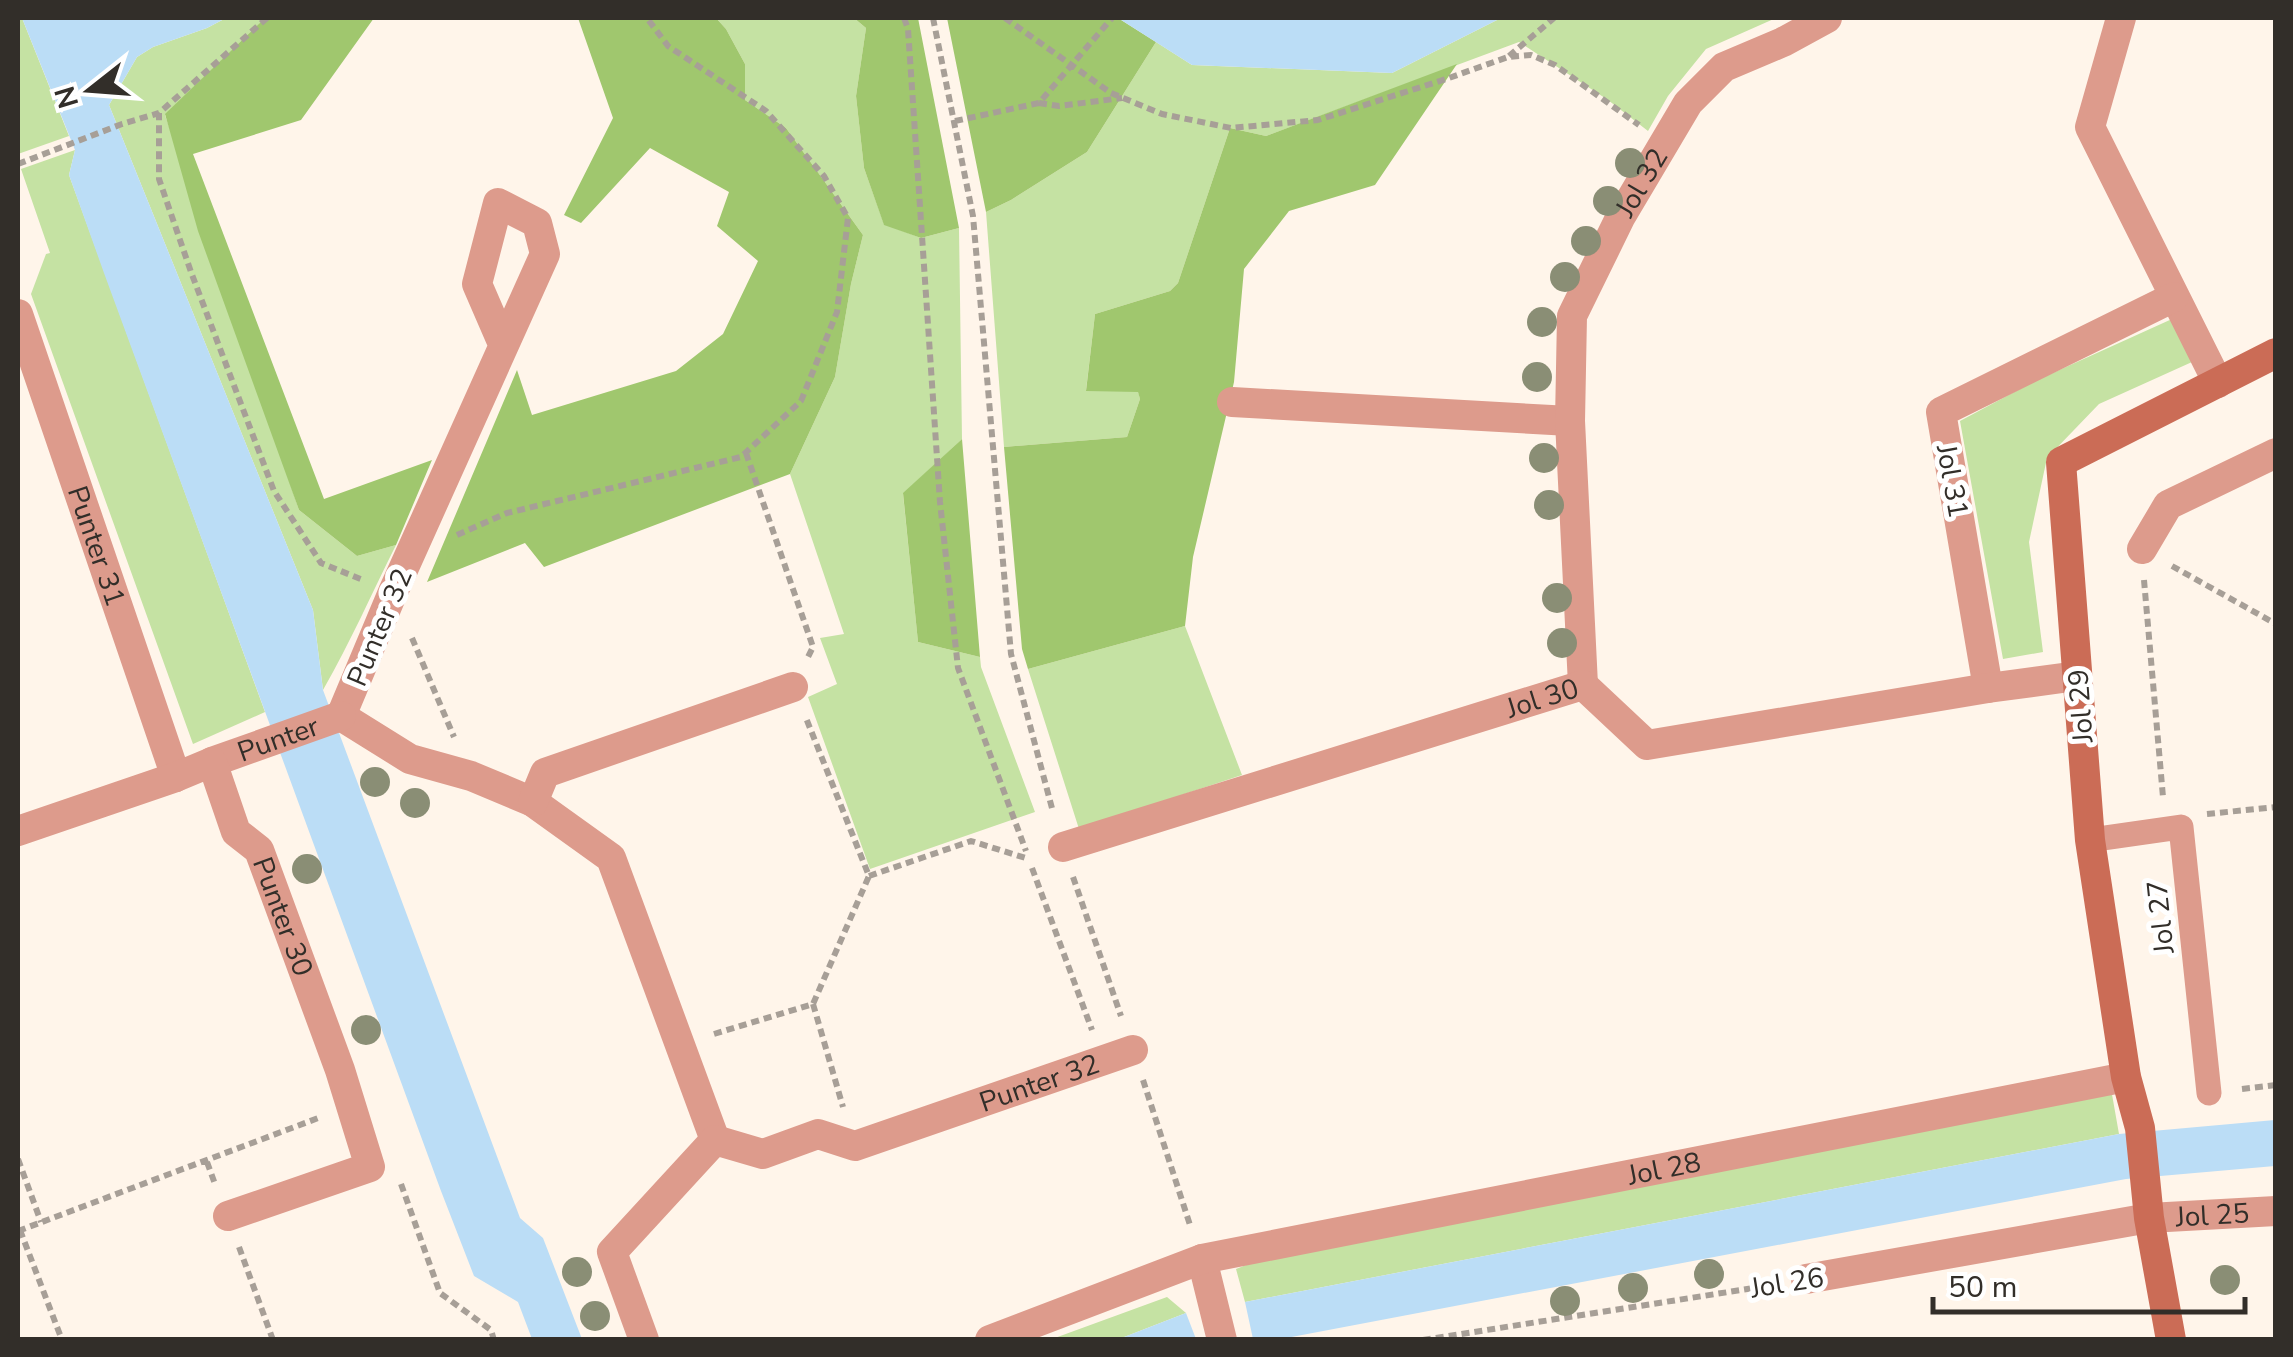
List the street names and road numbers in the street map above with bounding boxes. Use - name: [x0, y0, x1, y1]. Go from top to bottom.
- street label: Jol 32: [1606, 141, 1677, 225]
- street label: Jol 31: [1927, 441, 1977, 521]
- street label: Punter 31: [58, 481, 134, 611]
- street label: Punter 32: [338, 563, 422, 692]
- street label: Jol 29: [2059, 668, 2103, 745]
- street label: Jol 30: [1501, 670, 1583, 728]
- street label: Punter: [232, 707, 324, 771]
- street label: Punter 30: [243, 852, 322, 982]
- street label: Jol 27: [2138, 878, 2184, 957]
- street label: Punter 32: [974, 1045, 1105, 1122]
- street label: Jol 28: [1624, 1143, 1704, 1195]
- street label: Jol 25: [2174, 1194, 2250, 1237]
- street label: Jol 26: [1747, 1258, 1827, 1308]

